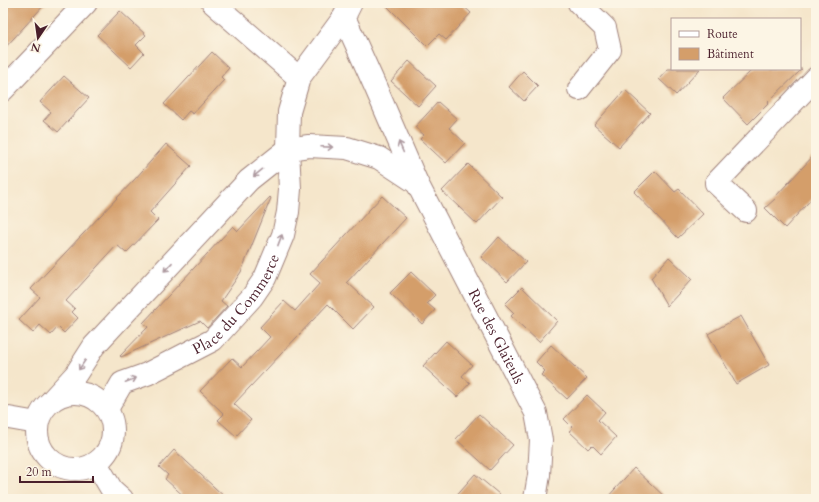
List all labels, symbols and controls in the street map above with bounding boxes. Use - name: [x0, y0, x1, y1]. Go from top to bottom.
- north arrow: [18, 18, 58, 58]
- legend: [671, 18, 801, 70]
- text: Route: [707, 26, 738, 42]
- text: N: [29, 39, 42, 56]
- text: Bâtiment: [707, 46, 754, 62]
- one-way arrow: [397, 142, 404, 154]
- one-way arrow: [320, 143, 333, 151]
- one-way arrow: [252, 169, 263, 178]
- one-way arrow: [277, 234, 285, 246]
- street label: Place du Commerce: [189, 251, 284, 359]
- one-way arrow: [164, 262, 173, 272]
- street label: Rue des Glaïeuls: [463, 285, 529, 387]
- one-way arrow: [78, 359, 86, 370]
- one-way arrow: [124, 376, 137, 383]
- scale bar: [20, 458, 93, 484]
- text: 20 m: [26, 464, 53, 480]

